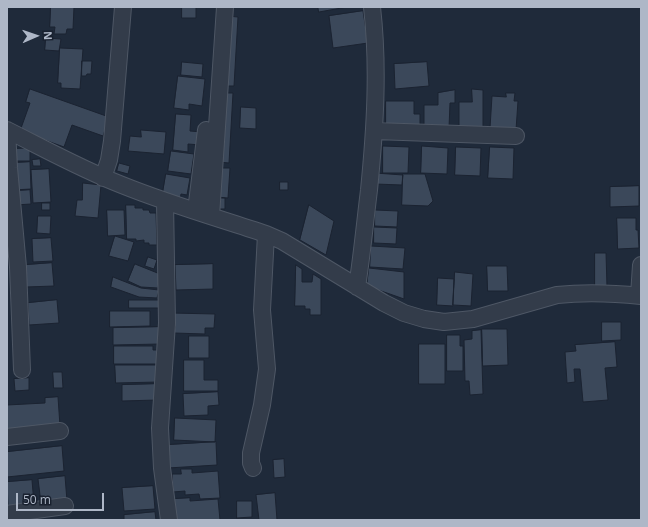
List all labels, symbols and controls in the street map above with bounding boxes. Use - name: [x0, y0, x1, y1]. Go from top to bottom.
- north arrow: [16, 16, 56, 56]
- text: N: [41, 31, 56, 40]
- scale bar: [18, 485, 106, 511]
- text: 50 m: [23, 491, 51, 508]

